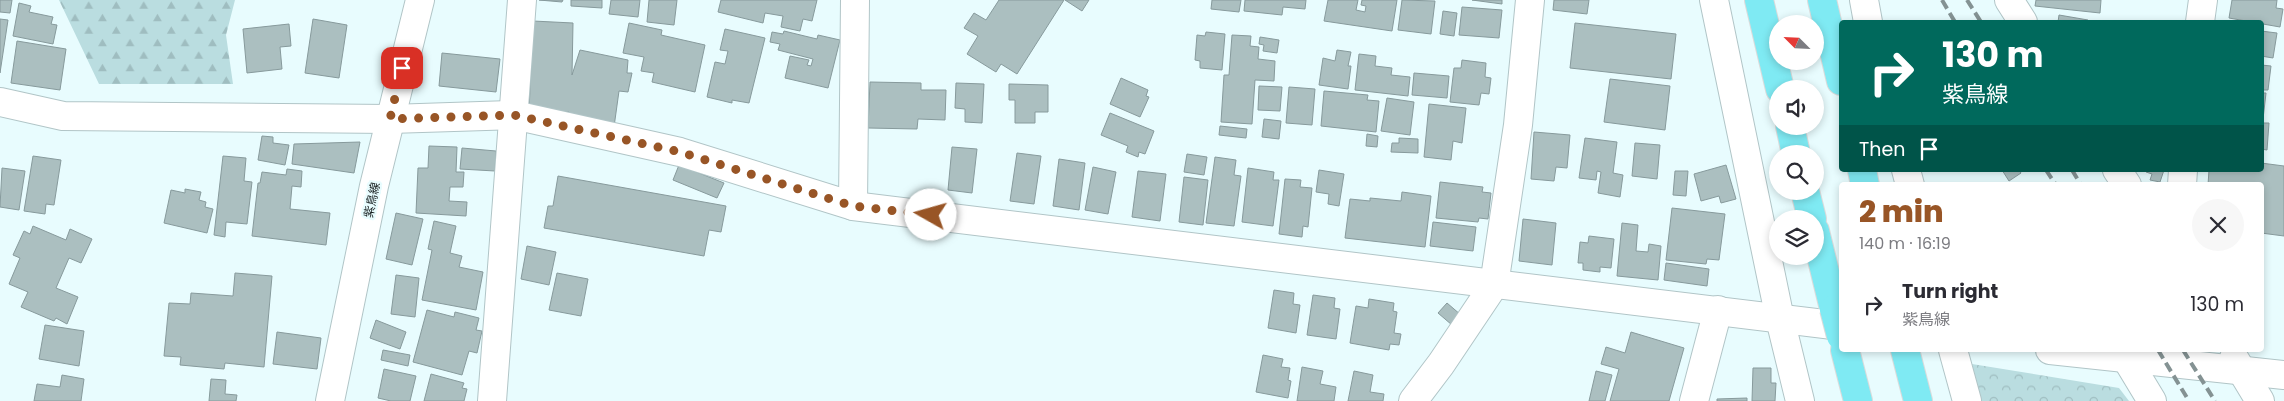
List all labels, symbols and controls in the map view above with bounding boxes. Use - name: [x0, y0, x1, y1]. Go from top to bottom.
- north arrow: [1769, 15, 1824, 70]
- map controls: [1769, 15, 1824, 265]
- text: 130 m: [1942, 30, 2044, 79]
- icon: right: [1859, 40, 1924, 105]
- pin: [381, 47, 423, 89]
- icon: arrive: [388, 54, 416, 82]
- text: 紫鳥線: [1942, 79, 2008, 110]
- button: sound: [1769, 80, 1824, 135]
- icon: arrive: [1915, 135, 1943, 163]
- text: Then: [1859, 136, 1905, 163]
- button: search: [1769, 145, 1824, 200]
- street label: 紫鳥線: [359, 181, 384, 219]
- position arrow: [904, 188, 956, 240]
- text: 2 min: [1859, 190, 1944, 233]
- button: close: [2192, 199, 2244, 251]
- button: layers: [1769, 210, 1824, 265]
- text: 140 m · 16:19: [1859, 232, 1951, 255]
- text: Turn right: [1902, 278, 1998, 305]
- icon: right: [1859, 291, 1887, 319]
- text: 130 m: [2190, 291, 2244, 318]
- text: 紫鳥線: [1902, 308, 1950, 331]

